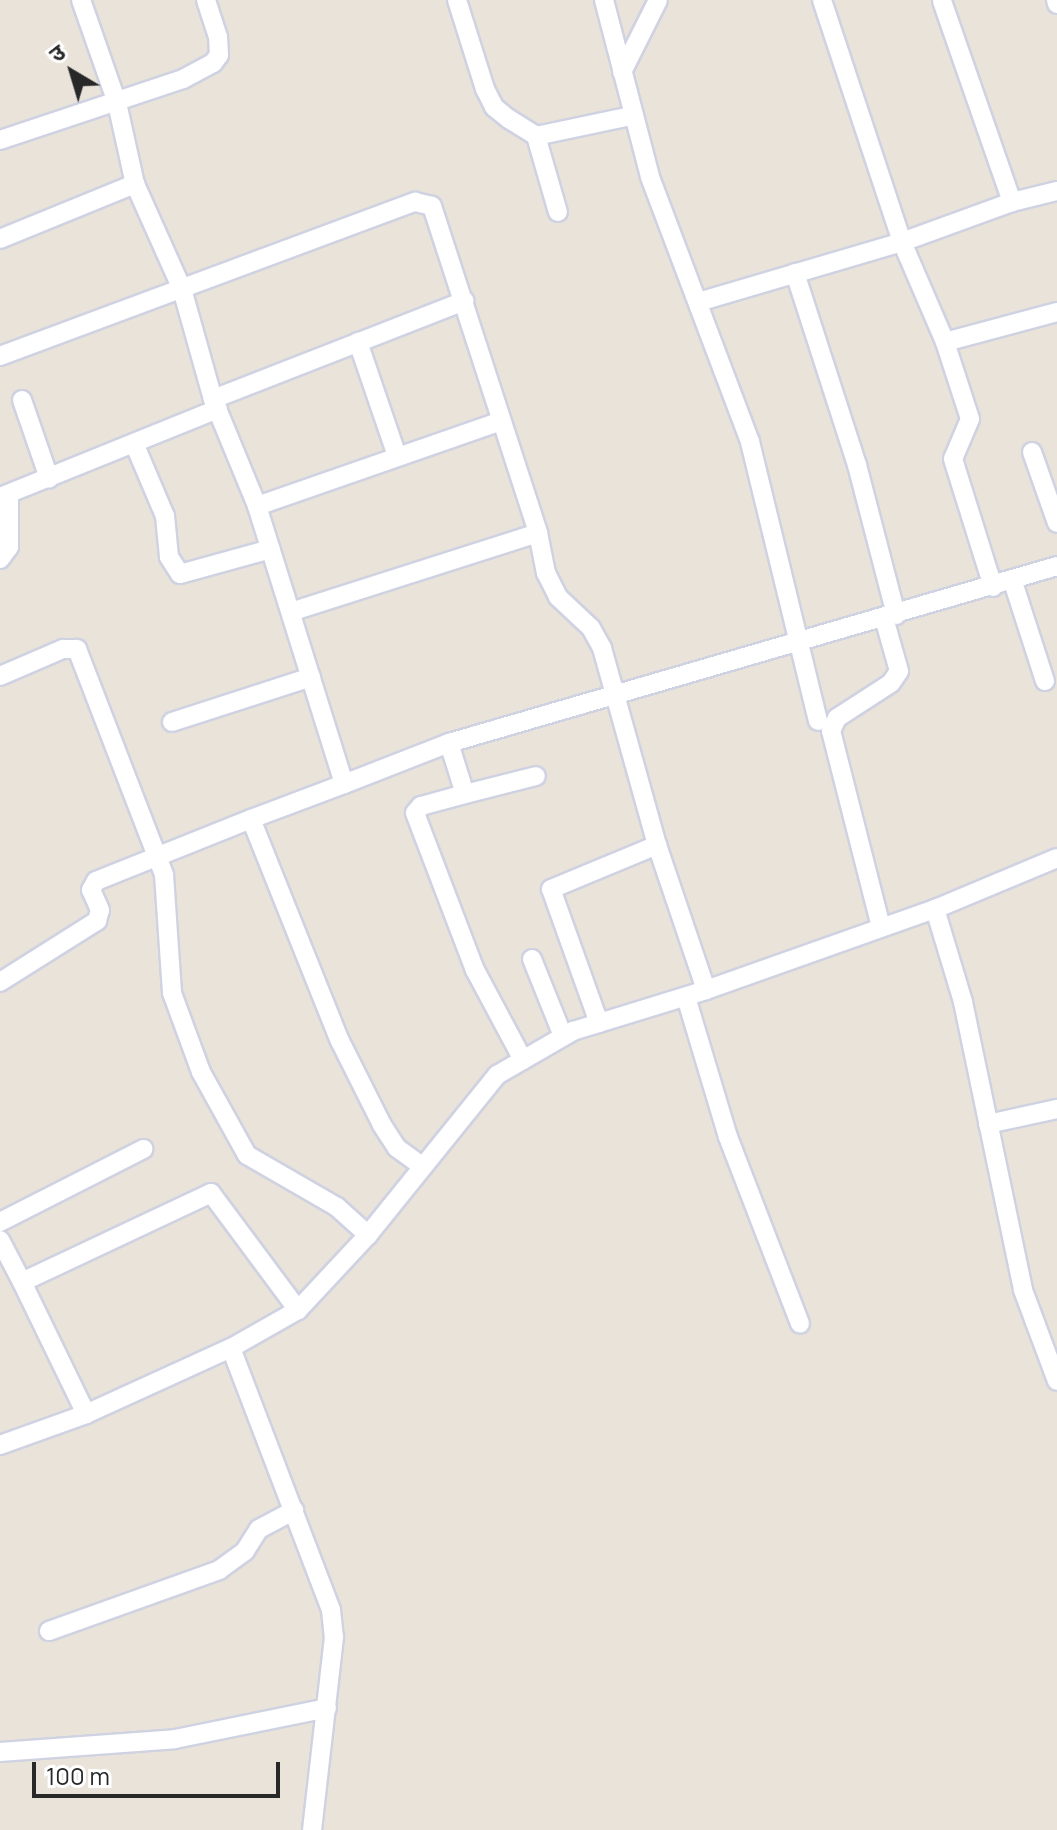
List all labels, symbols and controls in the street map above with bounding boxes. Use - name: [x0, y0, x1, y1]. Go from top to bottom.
- north arrow: [32, 32, 112, 112]
- text: उ: [43, 37, 72, 69]
- scale bar: [36, 1746, 284, 1796]
- text: 100 m: [46, 1759, 110, 1792]

